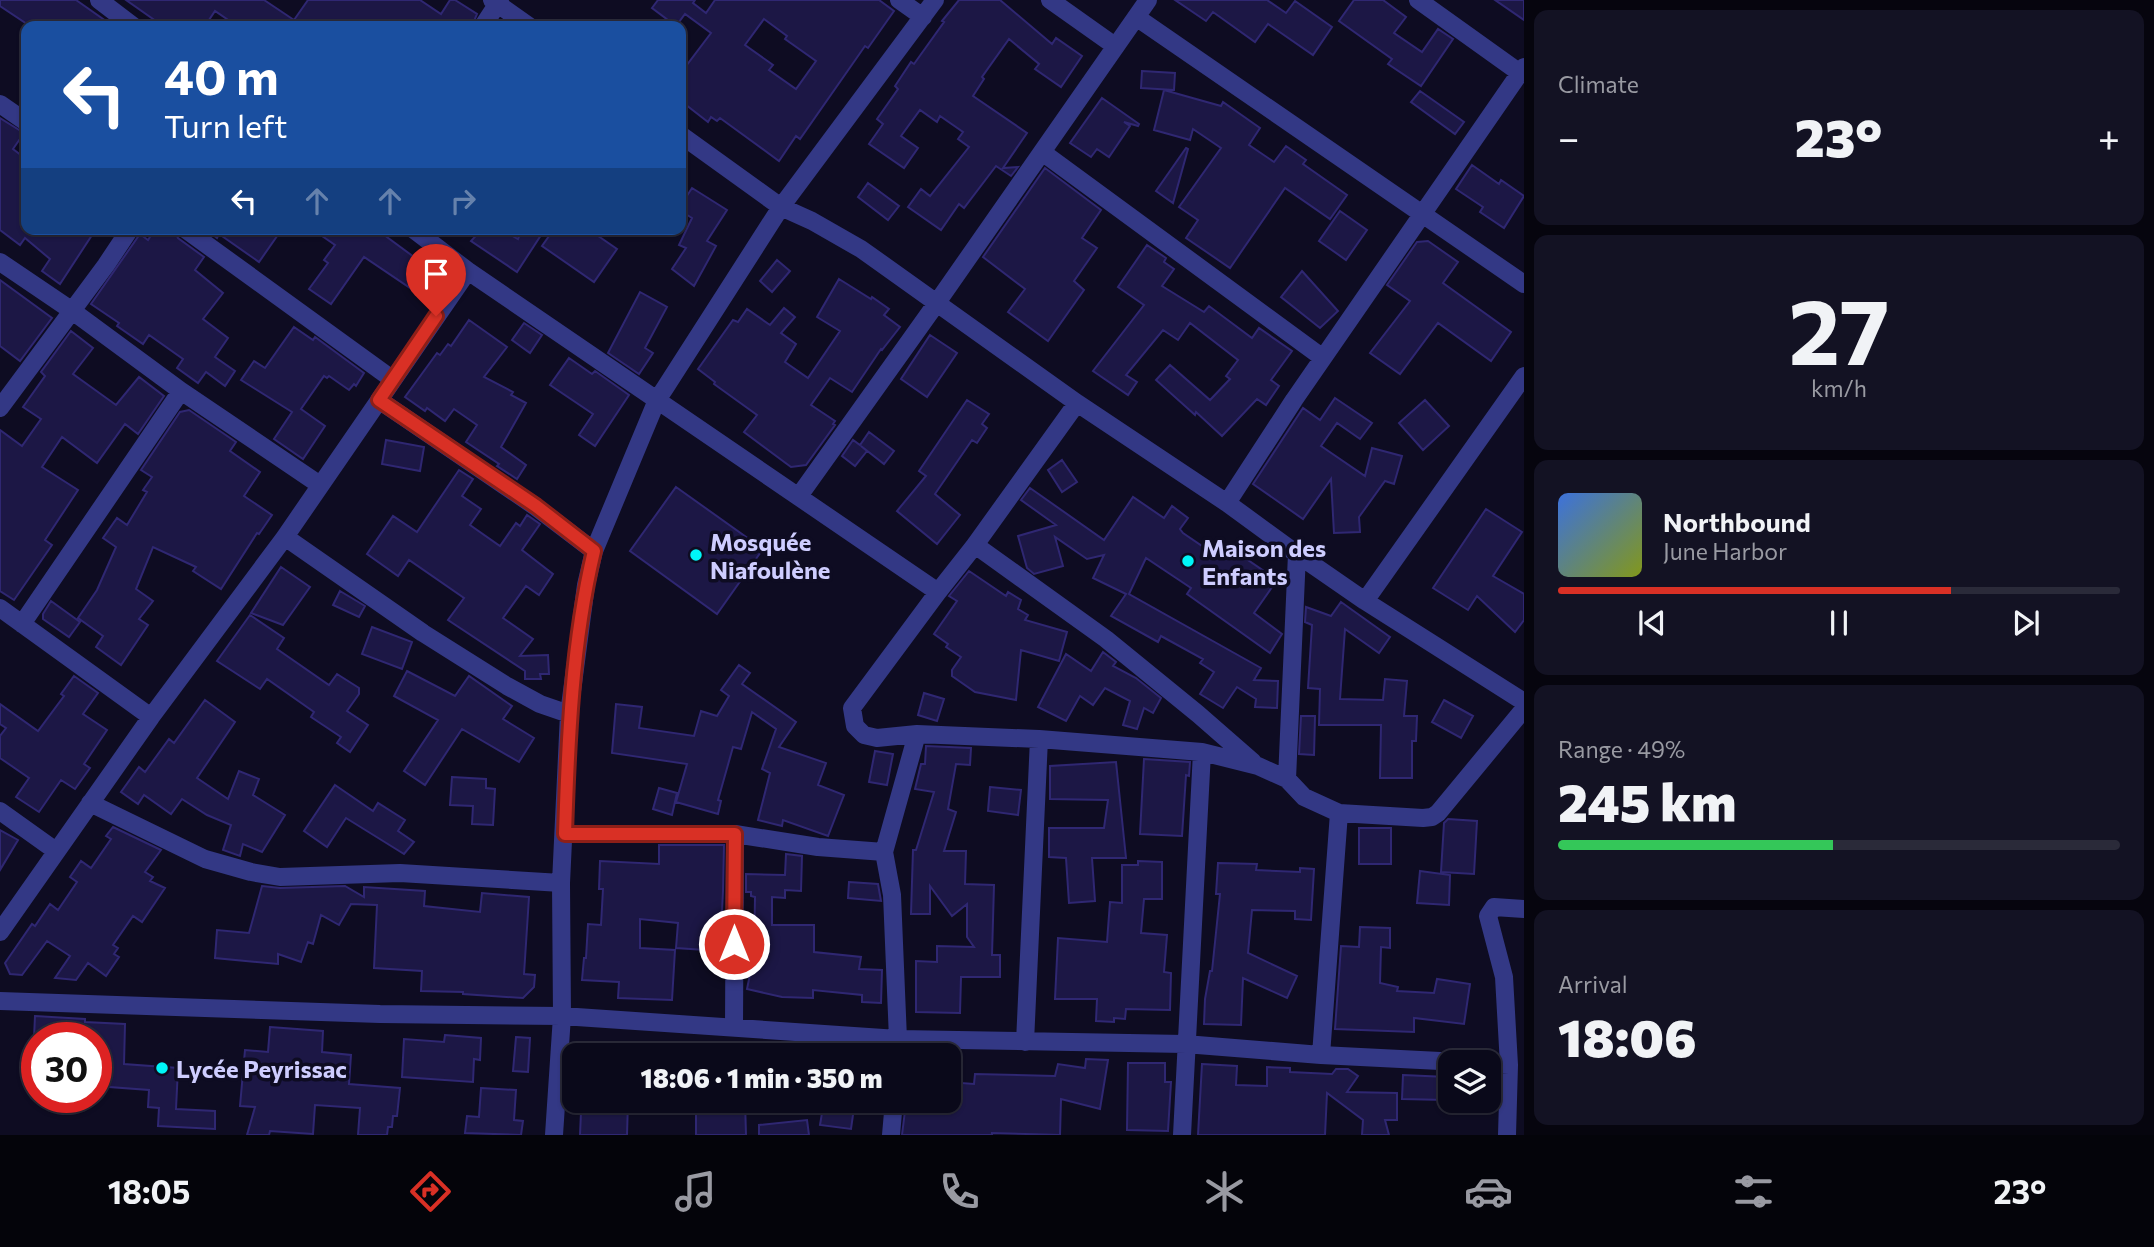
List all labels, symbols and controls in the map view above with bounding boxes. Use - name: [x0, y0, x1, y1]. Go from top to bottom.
- text: 40 m: [164, 45, 279, 105]
- icon: left: [49, 49, 140, 140]
- text: Climate: [1558, 70, 1639, 98]
- text: 23°: [1795, 104, 1882, 168]
- text: Turn left: [164, 105, 288, 145]
- text: −: [1558, 113, 1580, 160]
- text: +: [2098, 113, 2120, 160]
- icon: left: [225, 182, 263, 220]
- icon: ahead: [298, 182, 336, 220]
- icon: ahead: [371, 182, 409, 220]
- icon: right: [444, 182, 482, 220]
- pin: [406, 244, 466, 316]
- icon: arrive: [417, 255, 455, 293]
- text: 27: [1788, 272, 1890, 384]
- text: km/h: [1811, 374, 1867, 402]
- text: Northbound: [1663, 506, 1811, 537]
- place label: Mosquée Niafoulène: [710, 527, 830, 584]
- place label: Maison des Enfants: [1202, 533, 1326, 590]
- text: June Harbor: [1663, 537, 1787, 565]
- marker: Mosquée Niafoulène: [688, 547, 704, 563]
- marker: Maison des Enfants: [1180, 553, 1196, 569]
- icon: previous: [1633, 604, 1671, 642]
- icon: pause: [1820, 604, 1858, 642]
- icon: next: [2007, 604, 2045, 642]
- text: Range · 49%: [1558, 735, 1685, 763]
- text: 245 km: [1558, 769, 1736, 833]
- position arrow: [697, 907, 771, 981]
- text: Arrival: [1558, 970, 1628, 998]
- text: 18:06: [1558, 1004, 1697, 1068]
- speed limit sign: 30: [21, 1022, 112, 1113]
- map controls: [1438, 1050, 1501, 1113]
- button: layers: [1438, 1050, 1501, 1113]
- place label: Lycée Peyrissac: [176, 1054, 347, 1083]
- marker: Lycée Peyrissac: [154, 1060, 170, 1076]
- text: 18:06 · 1 min · 350 m: [641, 1062, 882, 1093]
- icon: directions: [406, 1167, 455, 1216]
- icon: music: [671, 1167, 720, 1216]
- icon: phone: [935, 1167, 984, 1216]
- icon: climate: [1200, 1167, 1249, 1216]
- icon: car: [1464, 1167, 1513, 1216]
- icon: filters: [1729, 1167, 1778, 1216]
- text: 18:05: [108, 1171, 190, 1211]
- text: 23°: [1993, 1171, 2046, 1211]

